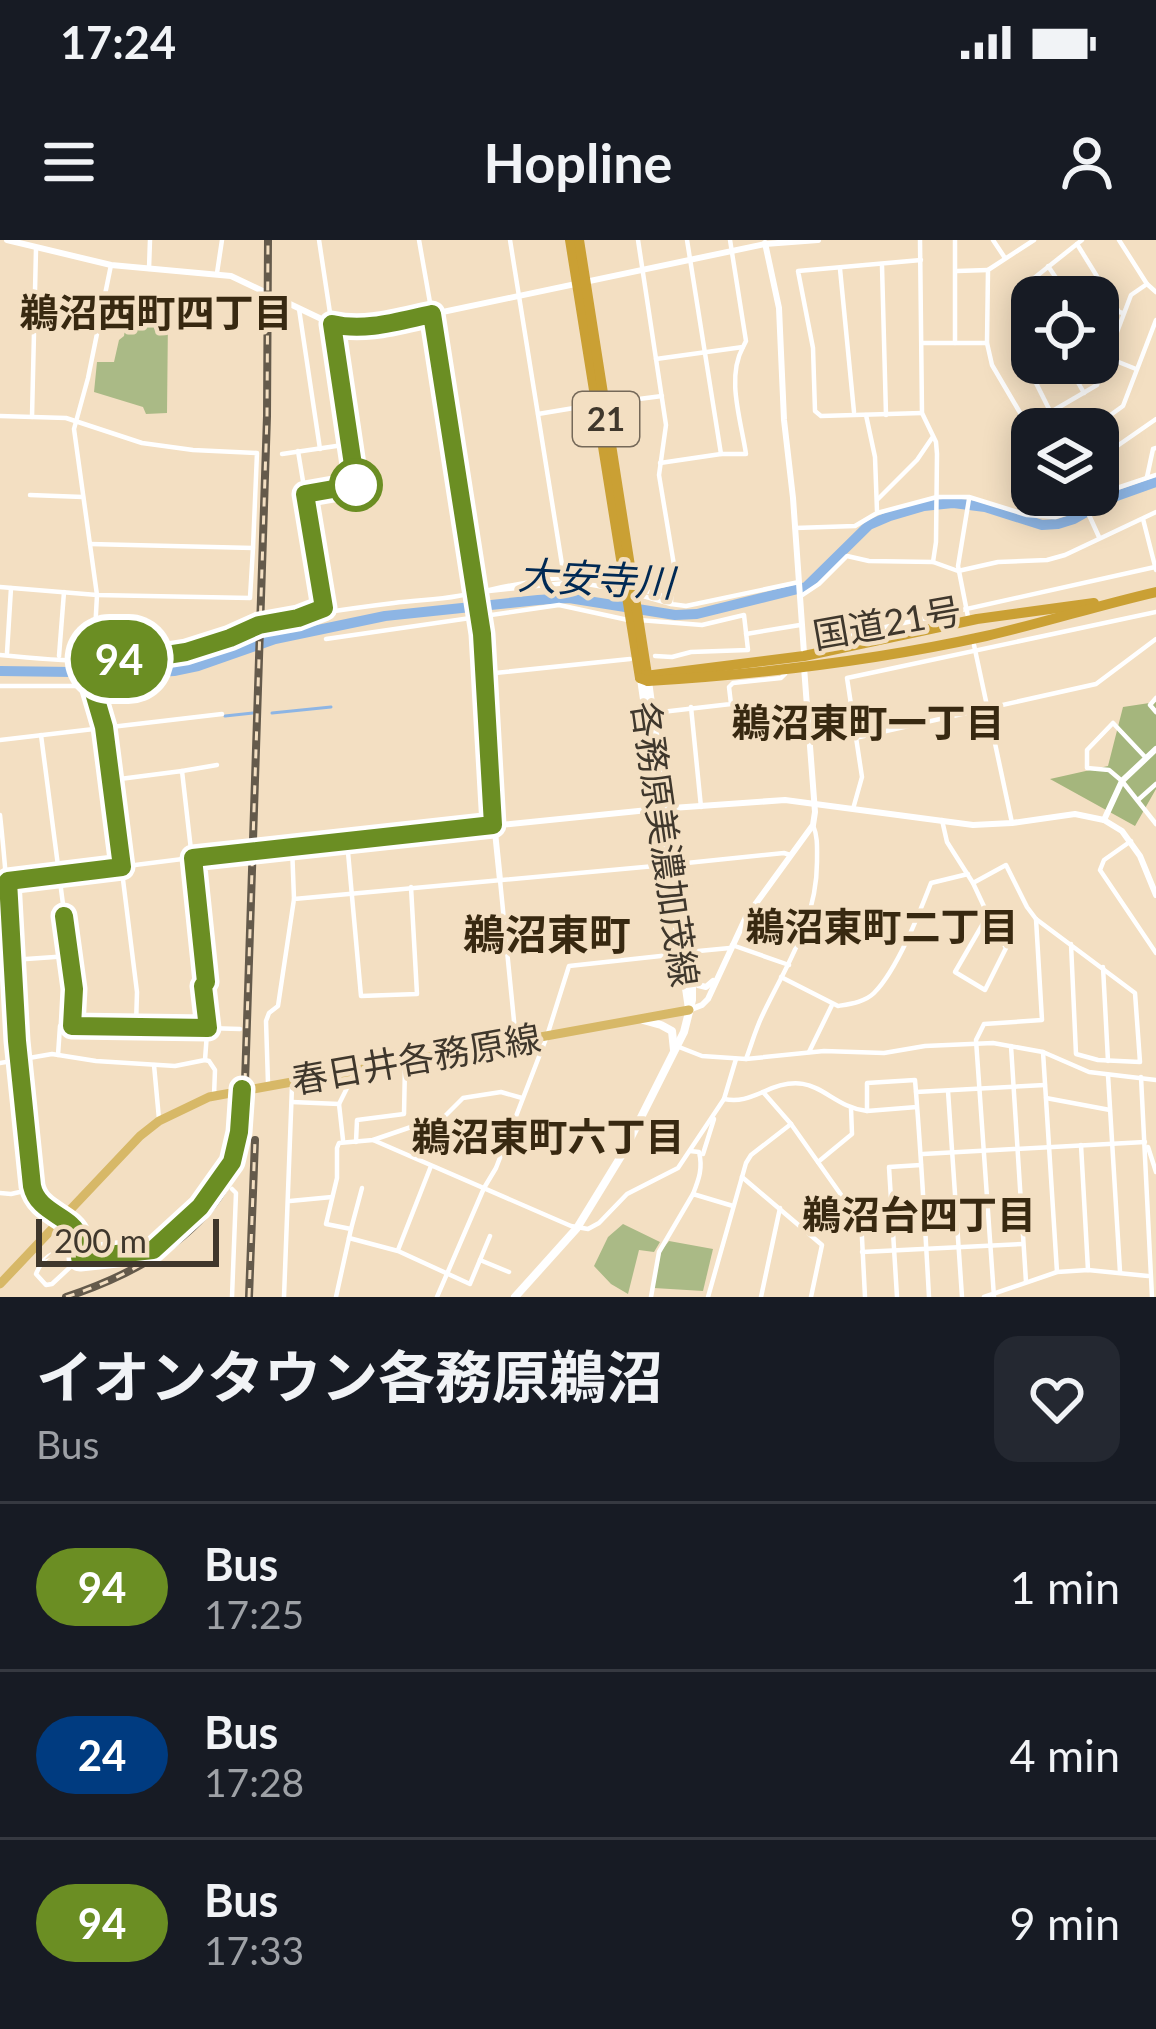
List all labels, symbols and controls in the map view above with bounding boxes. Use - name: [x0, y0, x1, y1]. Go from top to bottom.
- text: 17:24: [60, 15, 176, 69]
- icon: menu: [36, 129, 102, 195]
- icon: person: [1054, 129, 1120, 195]
- text: Hopline: [484, 130, 672, 195]
- map controls: [1011, 276, 1119, 516]
- button: locate: [1011, 276, 1119, 384]
- district label: 鵜沼西町四丁目: [19, 289, 293, 335]
- road number: 21: [573, 392, 639, 446]
- button: layers: [1011, 408, 1119, 516]
- unlabelled marker: [331, 460, 381, 510]
- water label: 大安寺川: [517, 551, 679, 605]
- street label: 国道21号: [809, 587, 964, 657]
- line badge: 94: [65, 620, 173, 698]
- text: 94: [95, 634, 143, 684]
- street label: 各務原美濃加茂線: [624, 698, 708, 990]
- district label: 鵜沼東町一丁目: [731, 699, 1005, 745]
- district label: 鵜沼東町二丁目: [745, 903, 1019, 949]
- district label: 鵜沼東町: [463, 909, 631, 959]
- street label: 春日井各務原線: [288, 1014, 544, 1102]
- district label: 鵜沼東町六丁目: [411, 1113, 685, 1159]
- district label: 鵜沼台四丁目: [802, 1191, 1036, 1237]
- scale bar: [36, 1213, 219, 1266]
- text: 200 m: [54, 1220, 147, 1260]
- button: heart: [994, 1336, 1120, 1462]
- text: イオンタウン各務原鵜沼: [36, 1342, 663, 1410]
- text: Bus: [36, 1421, 99, 1467]
- text: Bus: [204, 1537, 278, 1591]
- text: 1 min: [1009, 1560, 1120, 1614]
- text: 94: [78, 1562, 126, 1612]
- text: 17:25: [204, 1591, 304, 1637]
- text: Bus: [204, 1705, 278, 1759]
- text: 4 min: [1009, 1728, 1120, 1782]
- text: 24: [78, 1730, 126, 1780]
- text: 17:28: [204, 1759, 304, 1805]
- text: Bus: [204, 1873, 278, 1927]
- text: 9 min: [1009, 1896, 1120, 1950]
- text: 94: [78, 1898, 126, 1948]
- text: 17:33: [204, 1927, 304, 1973]

